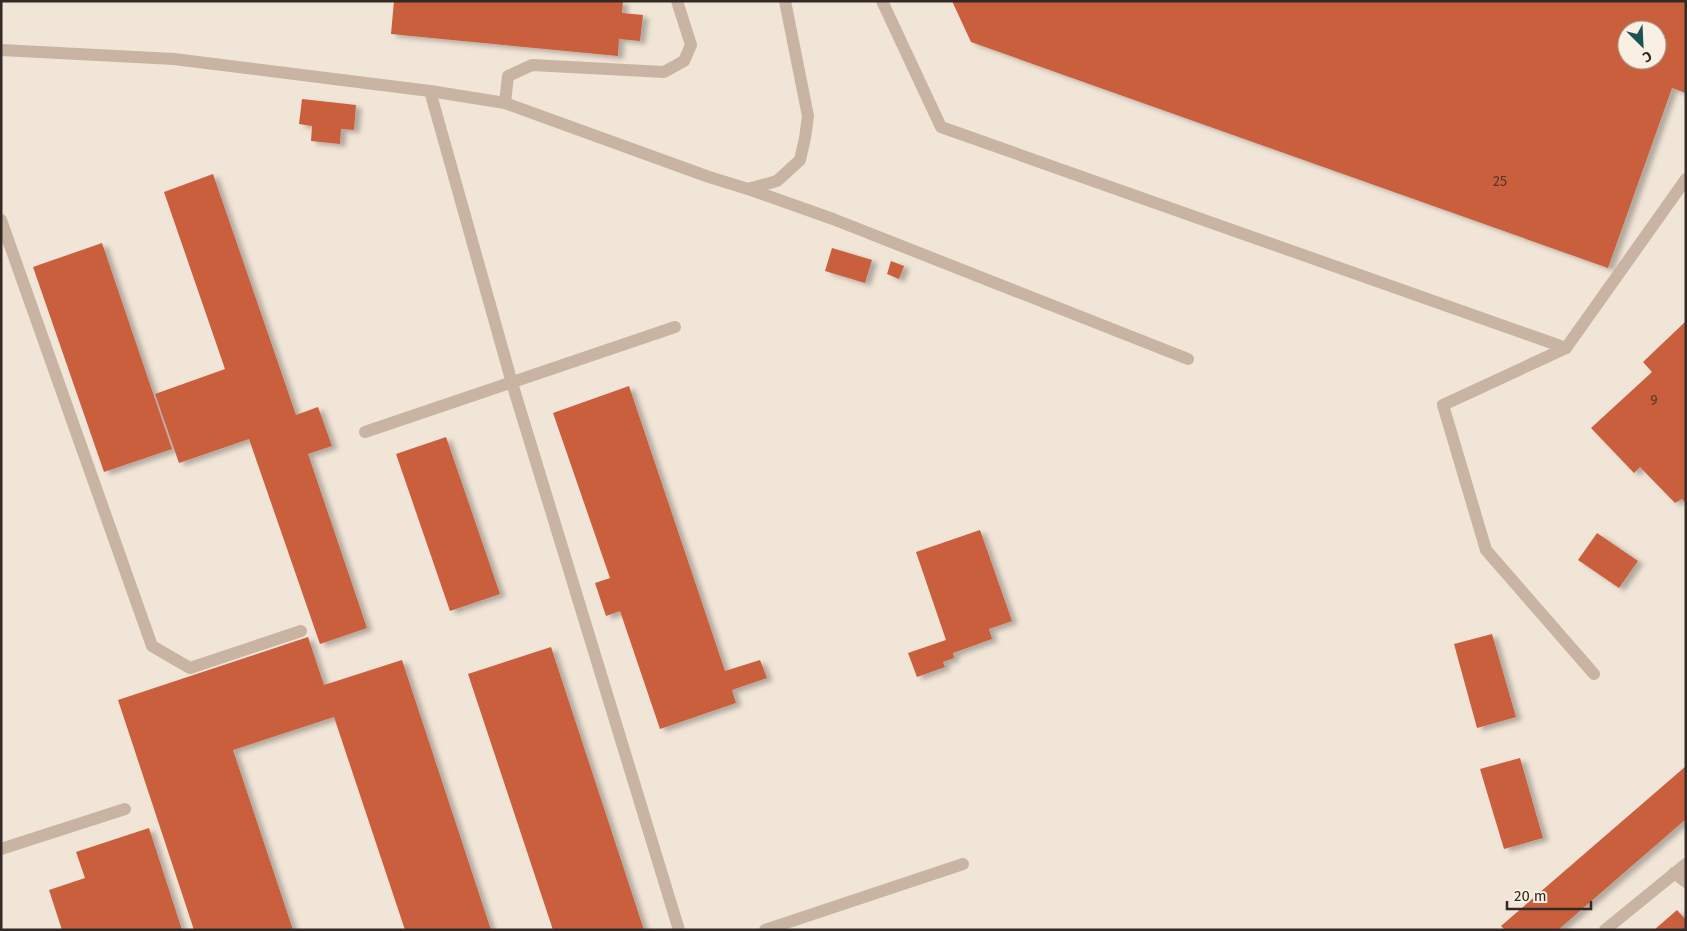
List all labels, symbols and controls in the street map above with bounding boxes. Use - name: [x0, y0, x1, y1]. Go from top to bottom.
- north arrow: [1617, 20, 1667, 70]
- text: С: [1640, 47, 1654, 66]
- house number: 25: [1493, 173, 1507, 190]
- house number: 9: [1650, 392, 1658, 409]
- scale bar: [1507, 878, 1591, 910]
- text: 20 m: [1514, 887, 1547, 905]

